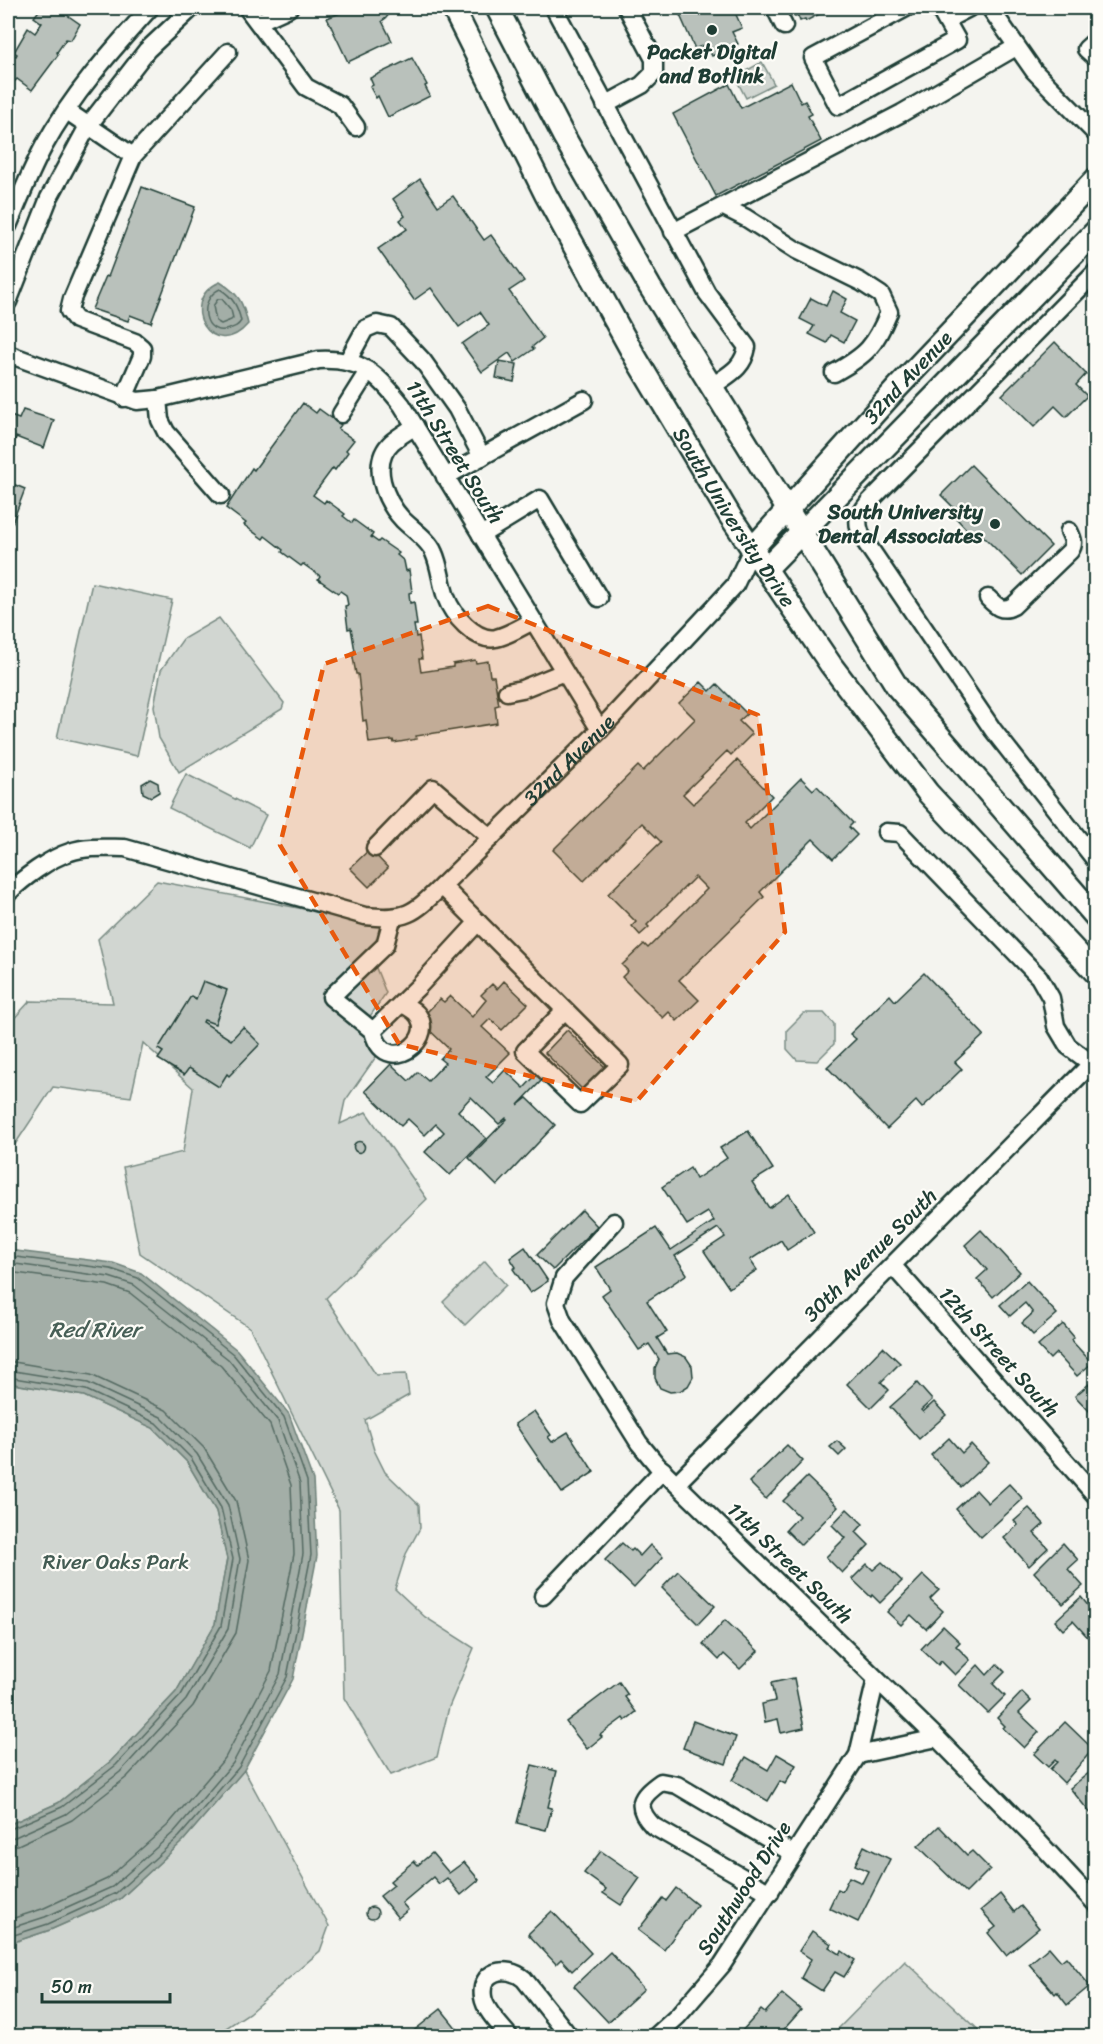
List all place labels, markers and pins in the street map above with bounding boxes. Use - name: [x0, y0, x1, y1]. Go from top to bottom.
- marker: Packet Digital and Botlink: [705, 23, 719, 37]
- place label: Packet Digital and Botlink: [647, 33, 778, 95]
- place label: South University Dental Associates: [818, 493, 984, 555]
- marker: South University Dental Associates: [988, 517, 1002, 531]

